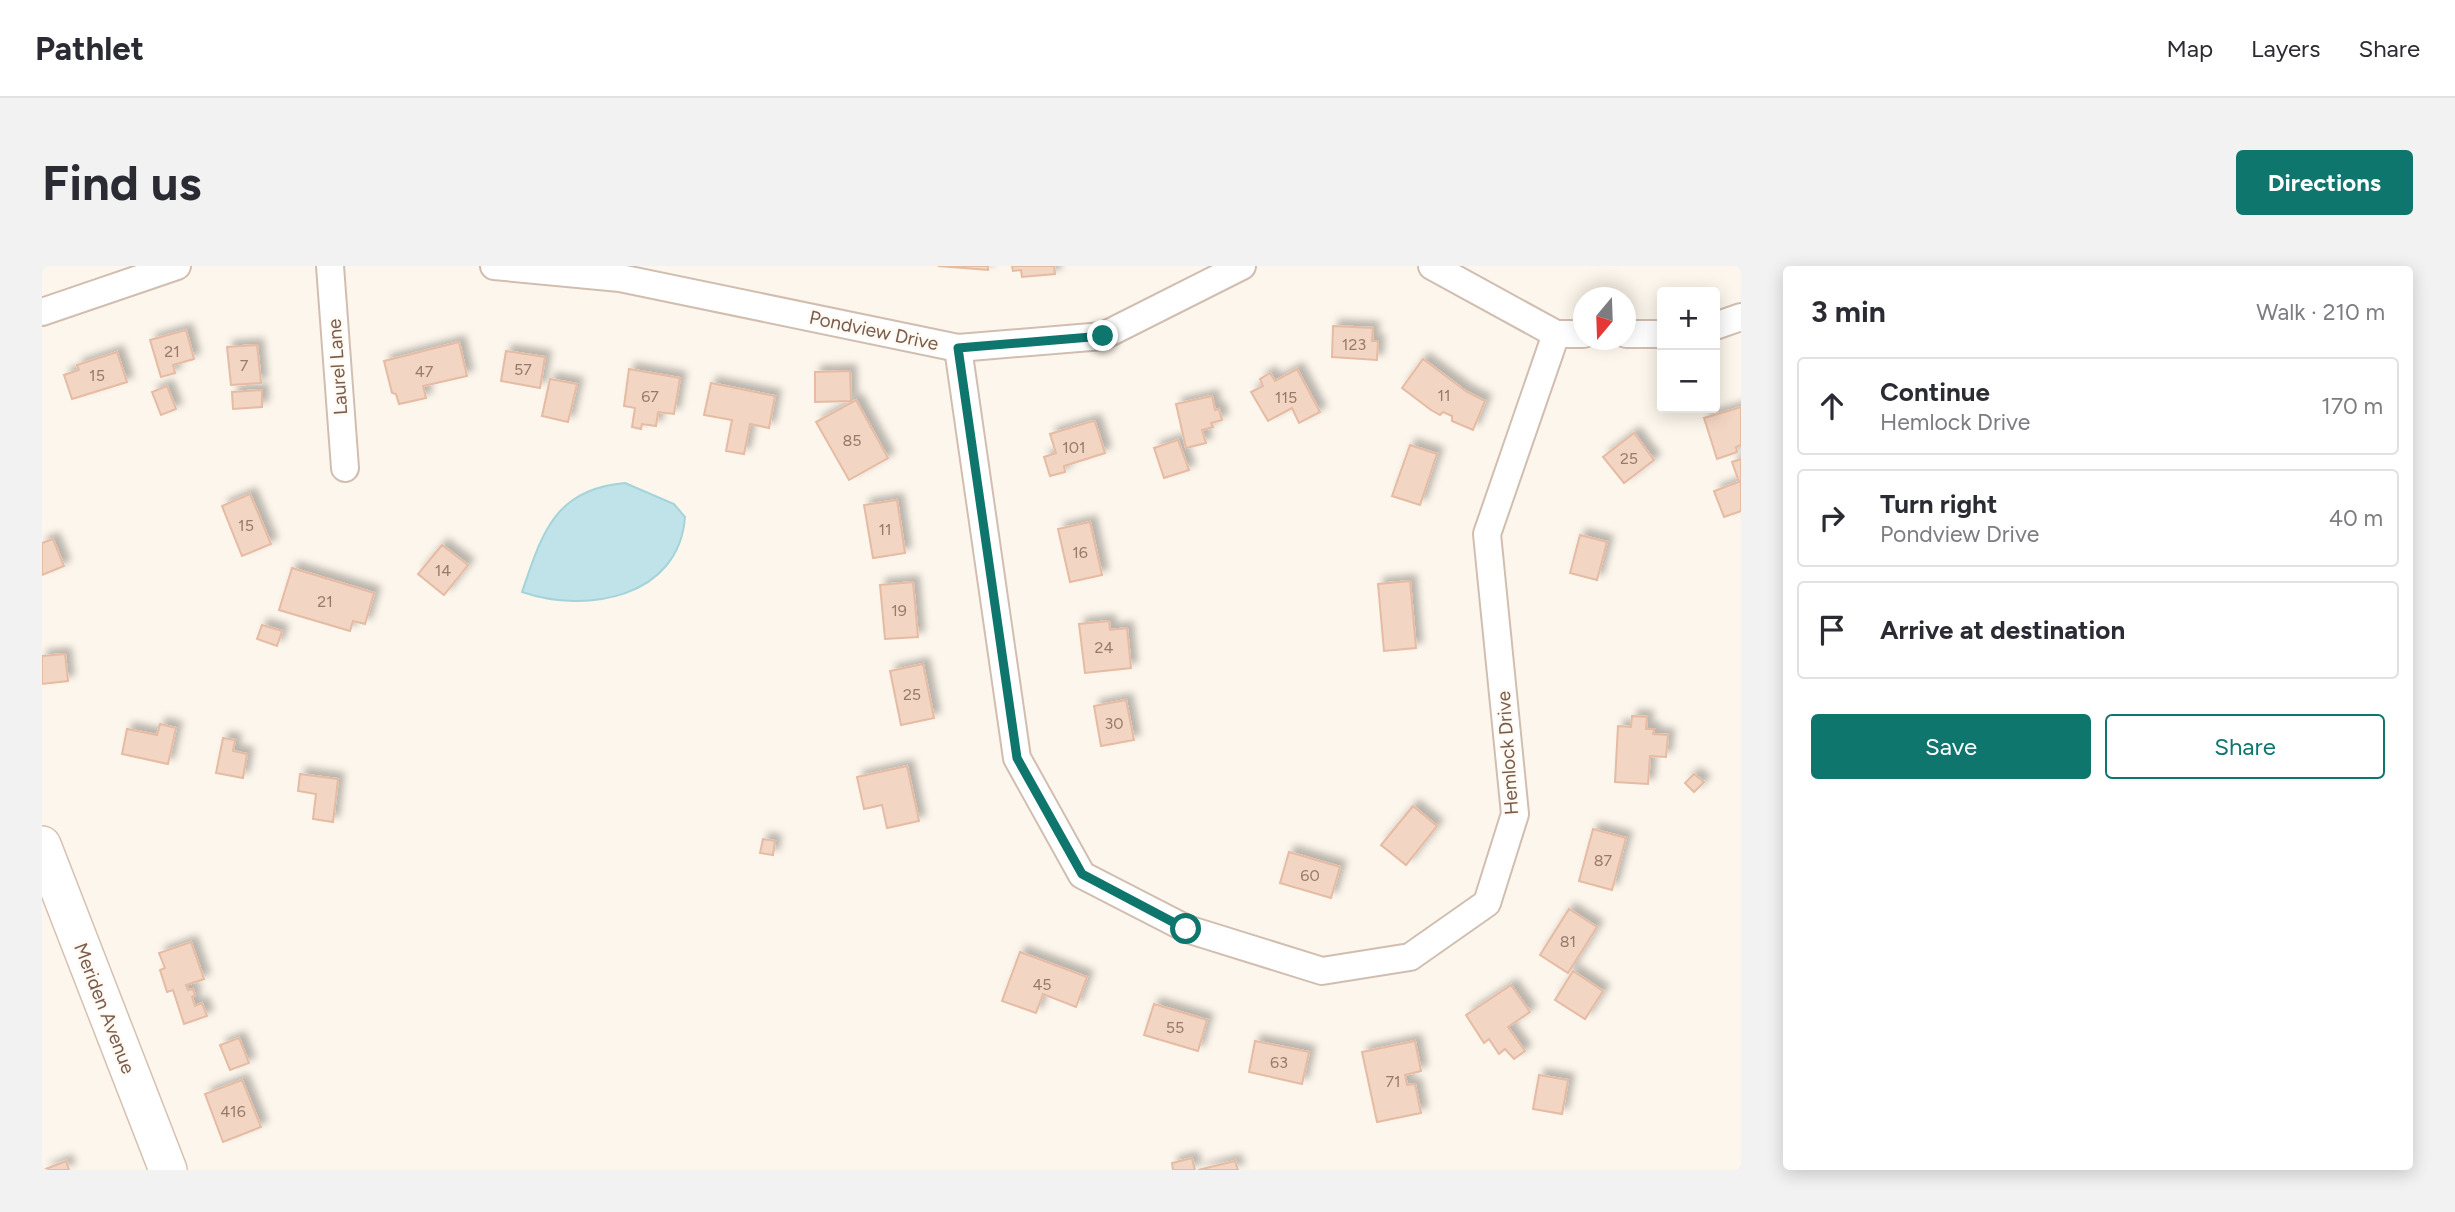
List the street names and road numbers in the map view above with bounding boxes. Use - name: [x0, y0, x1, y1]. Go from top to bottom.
- street label: Pondview Drive: [807, 306, 941, 355]
- street label: Laurel Lane: [323, 318, 352, 416]
- street label: Hemlock Drive: [1492, 690, 1523, 816]
- street label: Meriden Avenue: [69, 939, 140, 1077]

